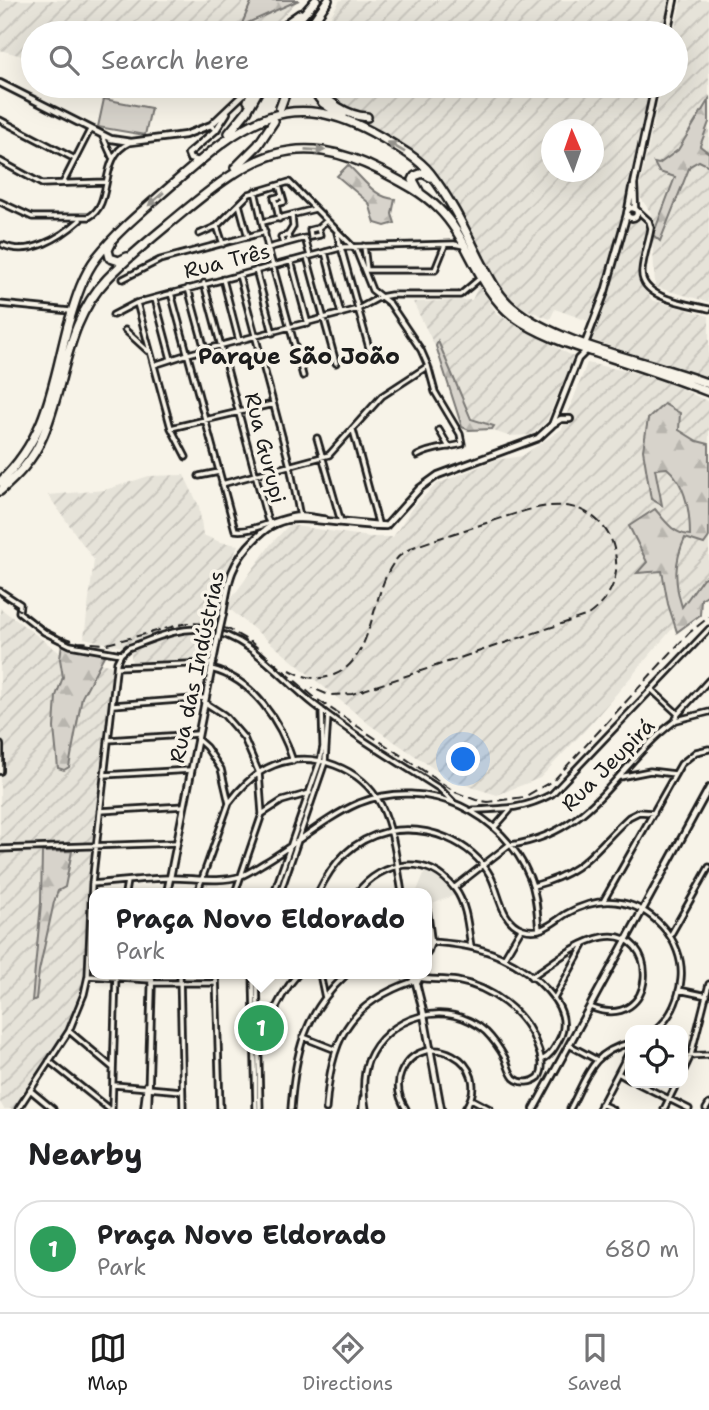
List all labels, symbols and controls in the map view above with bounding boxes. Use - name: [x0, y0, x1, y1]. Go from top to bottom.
- search box: [21, 21, 688, 98]
- icon: search: [45, 41, 83, 79]
- text: Search here: [101, 42, 250, 77]
- north arrow: [541, 119, 604, 182]
- one-way arrow: [387, 140, 406, 153]
- one-way arrow: [304, 144, 326, 155]
- one-way arrow: [147, 191, 164, 206]
- street label: Rua Três: [181, 237, 273, 285]
- district label: Parque São João: [198, 341, 400, 371]
- street label: Rua Gurupi: [238, 390, 292, 506]
- street label: Rua das Indústrias: [163, 568, 231, 766]
- street label: Rua Jeupirá: [555, 712, 661, 818]
- your location: [446, 742, 480, 776]
- popup: [89, 888, 432, 979]
- text: Praça Novo Eldorado: [116, 901, 405, 936]
- text: Park: [116, 936, 165, 966]
- pin: 1: [238, 1002, 284, 1054]
- map controls: [625, 1025, 688, 1088]
- button: locate: [625, 1025, 688, 1088]
- text: Nearby: [28, 1134, 143, 1175]
- text: Praça Novo Eldorado: [97, 1217, 386, 1252]
- text: 1: [48, 1234, 58, 1264]
- text: 680 m: [604, 1234, 679, 1264]
- text: Park: [97, 1252, 146, 1282]
- tab: Map: [87, 1329, 128, 1396]
- tab: Directions: [303, 1329, 393, 1396]
- tab: Saved: [568, 1329, 622, 1396]

